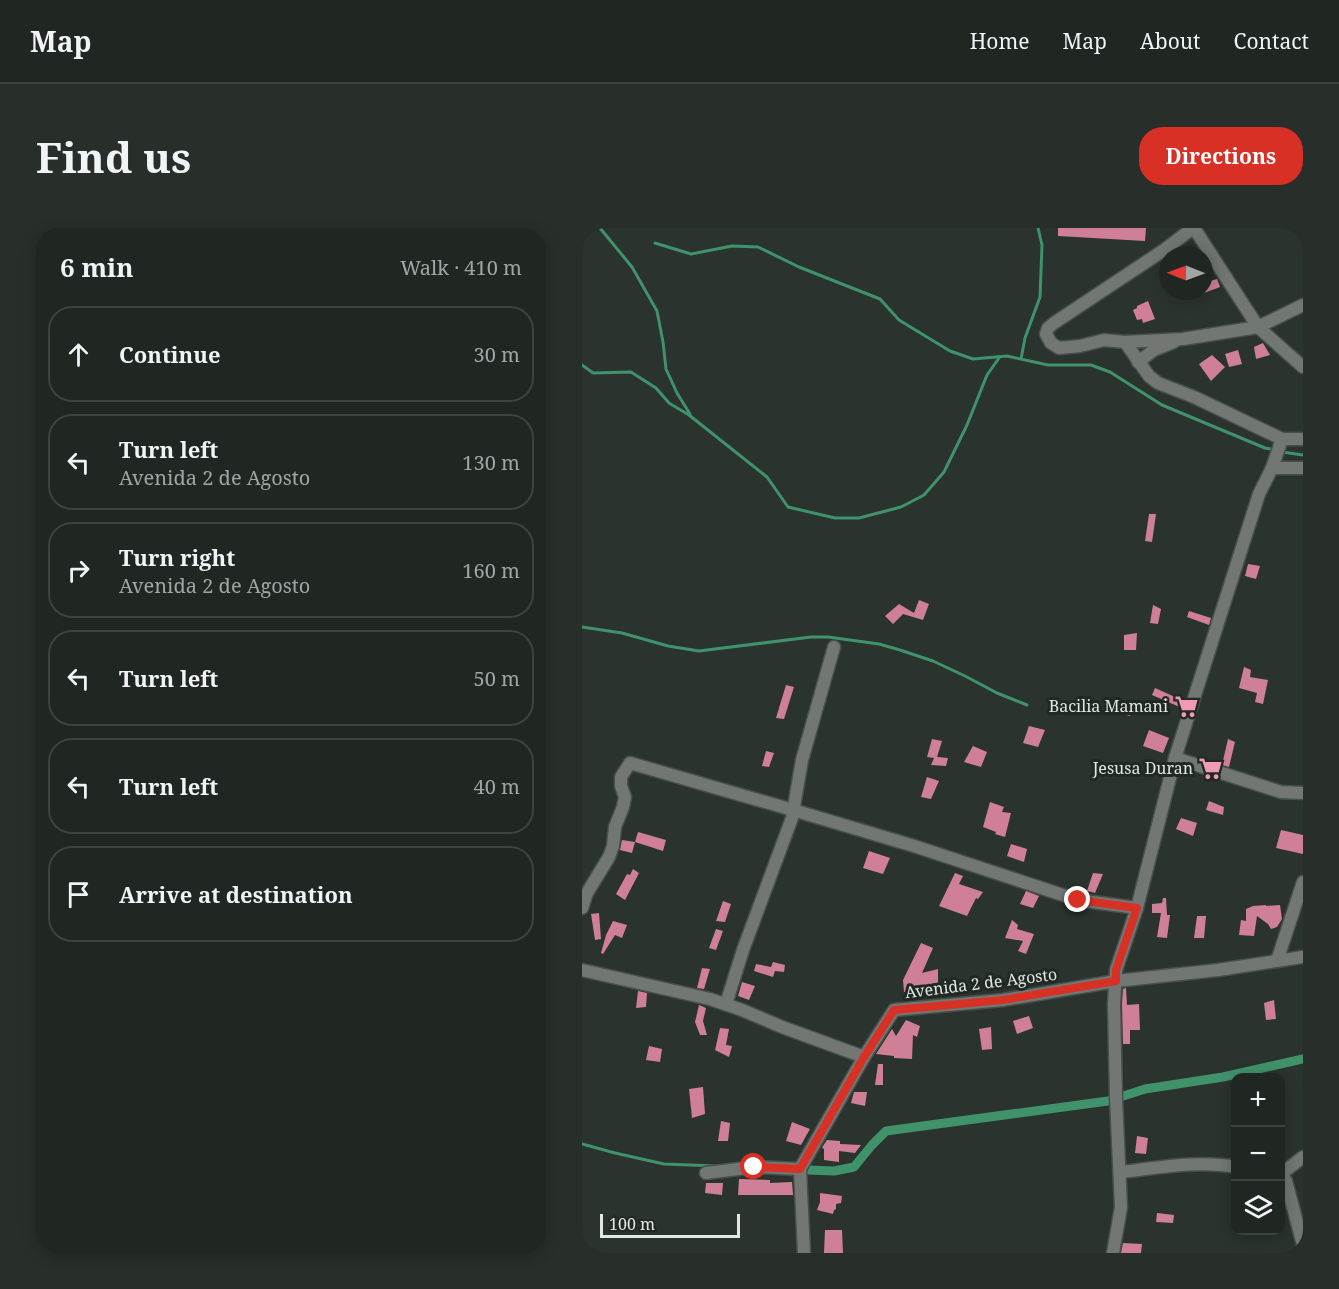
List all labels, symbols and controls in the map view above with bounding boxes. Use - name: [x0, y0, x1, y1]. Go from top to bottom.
- text: Map: [30, 22, 92, 60]
- text: Home: [970, 27, 1030, 55]
- text: Map: [1063, 27, 1107, 55]
- text: About: [1140, 27, 1201, 55]
- text: Contact: [1234, 27, 1309, 55]
- button: Directions: [1139, 127, 1303, 185]
- text: Find us: [36, 128, 191, 185]
- north arrow: [1159, 246, 1213, 300]
- text: 6 min: [60, 249, 134, 285]
- text: Walk · 410 m: [400, 254, 522, 281]
- icon: ahead: [62, 338, 95, 371]
- text: Continue: [119, 339, 221, 369]
- text: 30 m: [474, 341, 520, 368]
- text: Turn left: [119, 434, 218, 464]
- icon: left: [62, 446, 95, 479]
- text: 130 m: [462, 449, 520, 476]
- text: Avenida 2 de Agosto: [119, 464, 310, 491]
- text: Turn right: [119, 542, 235, 572]
- icon: right: [62, 554, 95, 587]
- text: 160 m: [462, 557, 520, 584]
- text: Avenida 2 de Agosto: [119, 572, 310, 599]
- icon: left: [62, 662, 95, 695]
- text: Turn left: [119, 663, 218, 693]
- text: 50 m: [474, 665, 520, 692]
- supermarket icon: Bacilia Mamani: [1173, 693, 1199, 719]
- place label: Bacilia Mamani: [1049, 695, 1168, 717]
- supermarket icon: Jesusa Duran: [1198, 755, 1224, 781]
- place label: Jesusa Duran: [1092, 757, 1193, 779]
- icon: left: [62, 770, 95, 803]
- text: Turn left: [119, 771, 218, 801]
- text: 40 m: [474, 773, 520, 800]
- icon: arrive: [62, 878, 95, 911]
- text: Arrive at destination: [119, 879, 353, 909]
- route end: [1064, 886, 1090, 912]
- street label: Avenida 2 de Agosto: [904, 963, 1058, 1003]
- map controls: [1231, 1073, 1285, 1235]
- button: +: [1231, 1073, 1285, 1127]
- button: −: [1231, 1127, 1285, 1181]
- route start: [740, 1153, 766, 1179]
- button: layers: [1231, 1181, 1285, 1235]
- scale bar: [600, 1211, 740, 1238]
- text: 100 m: [609, 1213, 655, 1235]

